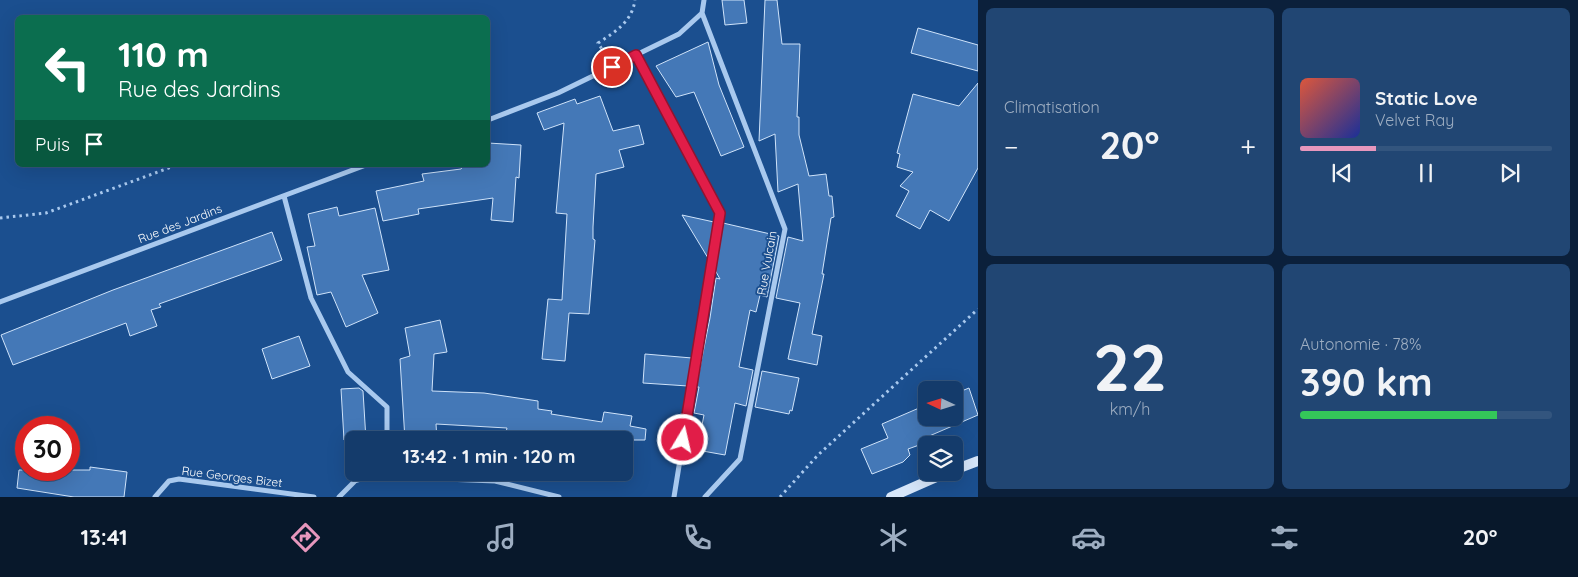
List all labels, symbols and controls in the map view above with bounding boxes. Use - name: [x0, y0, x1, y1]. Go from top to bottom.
- text: 110 m: [118, 32, 209, 76]
- icon: left: [35, 35, 100, 100]
- pin: [591, 46, 633, 88]
- icon: arrive: [598, 53, 626, 81]
- text: Rue des Jardins: [118, 75, 281, 103]
- text: Static Love: [1375, 86, 1478, 110]
- text: Climatisation: [1004, 97, 1100, 117]
- text: Velvet Ray: [1375, 110, 1454, 130]
- text: 20°: [1099, 121, 1159, 169]
- text: −: [1004, 129, 1019, 164]
- text: +: [1240, 129, 1256, 164]
- icon: arrive: [80, 130, 108, 158]
- text: Puis: [35, 132, 70, 156]
- icon: previous: [1328, 159, 1356, 187]
- icon: pause: [1412, 159, 1440, 187]
- icon: next: [1496, 159, 1524, 187]
- street label: Rue des Jardins: [136, 201, 224, 246]
- street label: Rue Vulcain: [753, 230, 780, 296]
- text: 22: [1093, 326, 1167, 407]
- text: Autonomie · 78%: [1300, 334, 1421, 354]
- text: 390 km: [1300, 358, 1433, 406]
- north arrow: [918, 381, 962, 426]
- map controls: [918, 381, 963, 481]
- text: km/h: [1110, 399, 1150, 419]
- position arrow: [656, 413, 708, 465]
- speed limit sign: 30: [15, 416, 80, 481]
- button: layers: [918, 436, 963, 481]
- text: 13:42 · 1 min · 120 m: [402, 444, 576, 468]
- street label: Rue Georges Bizet: [181, 463, 283, 490]
- icon: directions: [288, 520, 323, 555]
- icon: music: [484, 520, 519, 555]
- icon: phone: [680, 520, 715, 555]
- icon: climate: [876, 520, 911, 555]
- icon: car: [1071, 520, 1106, 555]
- icon: filters: [1267, 520, 1302, 555]
- text: 13:41: [80, 523, 128, 551]
- text: 20°: [1463, 523, 1498, 551]

